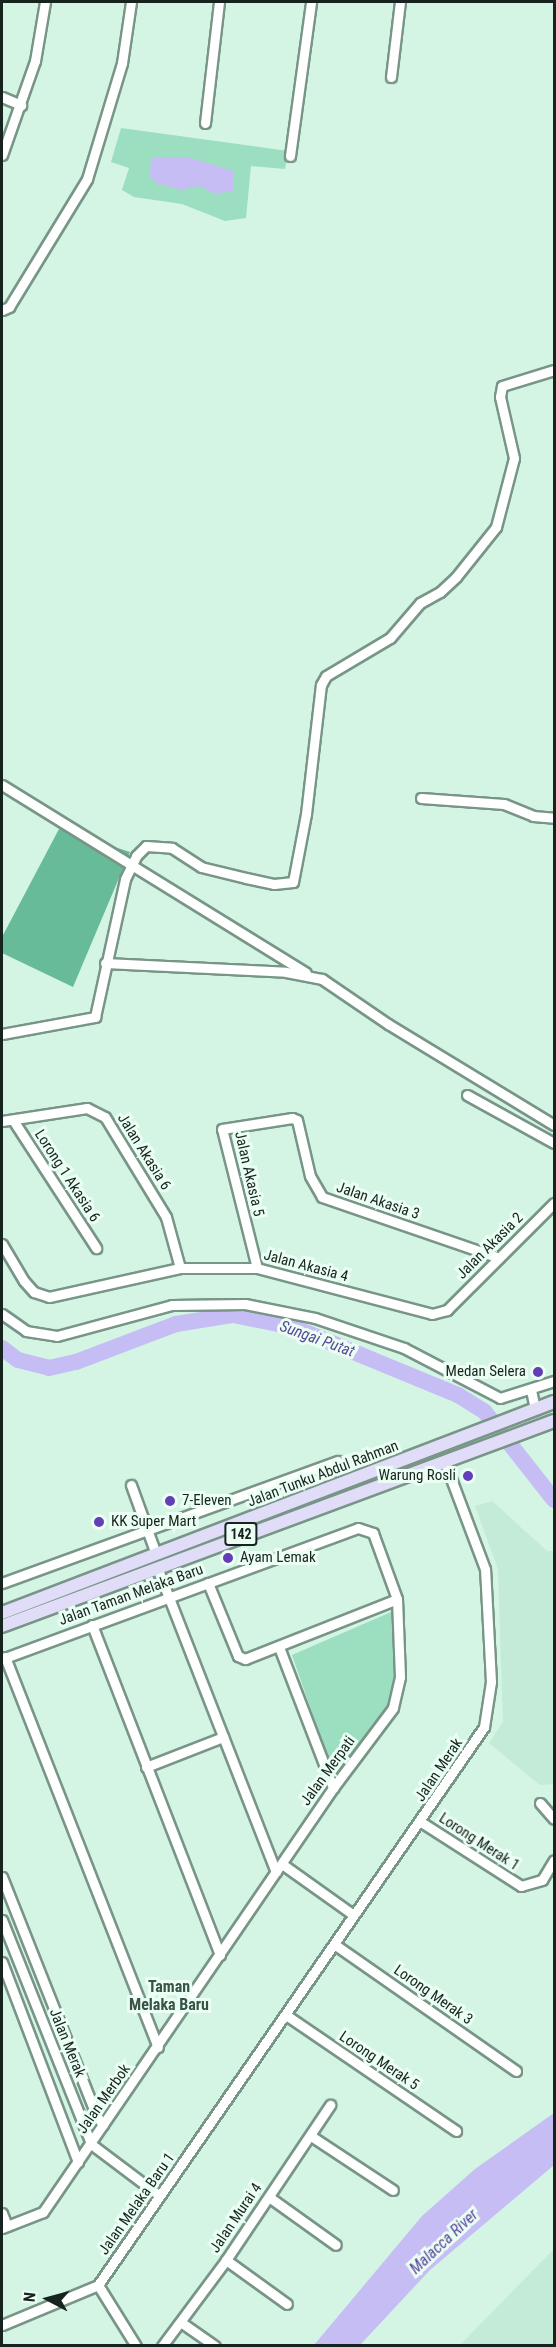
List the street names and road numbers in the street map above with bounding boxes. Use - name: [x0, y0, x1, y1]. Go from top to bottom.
- street label: Jalan Akasia 6: [113, 1110, 175, 1194]
- street label: Lorong 1 Akasia 6: [30, 1126, 104, 1226]
- street label: Jalan Akasia 5: [230, 1130, 268, 1218]
- street label: Jalan Akasia 3: [334, 1178, 422, 1224]
- street label: Jalan Akasia 2: [453, 1209, 527, 1283]
- street label: Jalan Akasia 4: [262, 1246, 350, 1286]
- street label: Jalan Tunku Abdul Rahman: [245, 1437, 401, 1511]
- road number: 142: [223, 1523, 259, 1545]
- street label: Jalan Taman Melaka Baru: [56, 1560, 206, 1630]
- street label: Jalan Merpati: [297, 1733, 359, 1809]
- street label: Jalan Merak: [411, 1735, 467, 1805]
- street label: Lorong Merak 1: [435, 1809, 523, 1875]
- street label: Lorong Merak 3: [390, 1961, 476, 2029]
- street label: Jalan Merak: [45, 2006, 89, 2080]
- street label: Lorong Merak 5: [336, 2028, 422, 2094]
- street label: Jalan Merbok: [74, 2061, 134, 2137]
- street label: Jalan Melaka Baru 1: [95, 2150, 179, 2258]
- street label: Jalan Murai 4: [206, 2180, 266, 2256]

